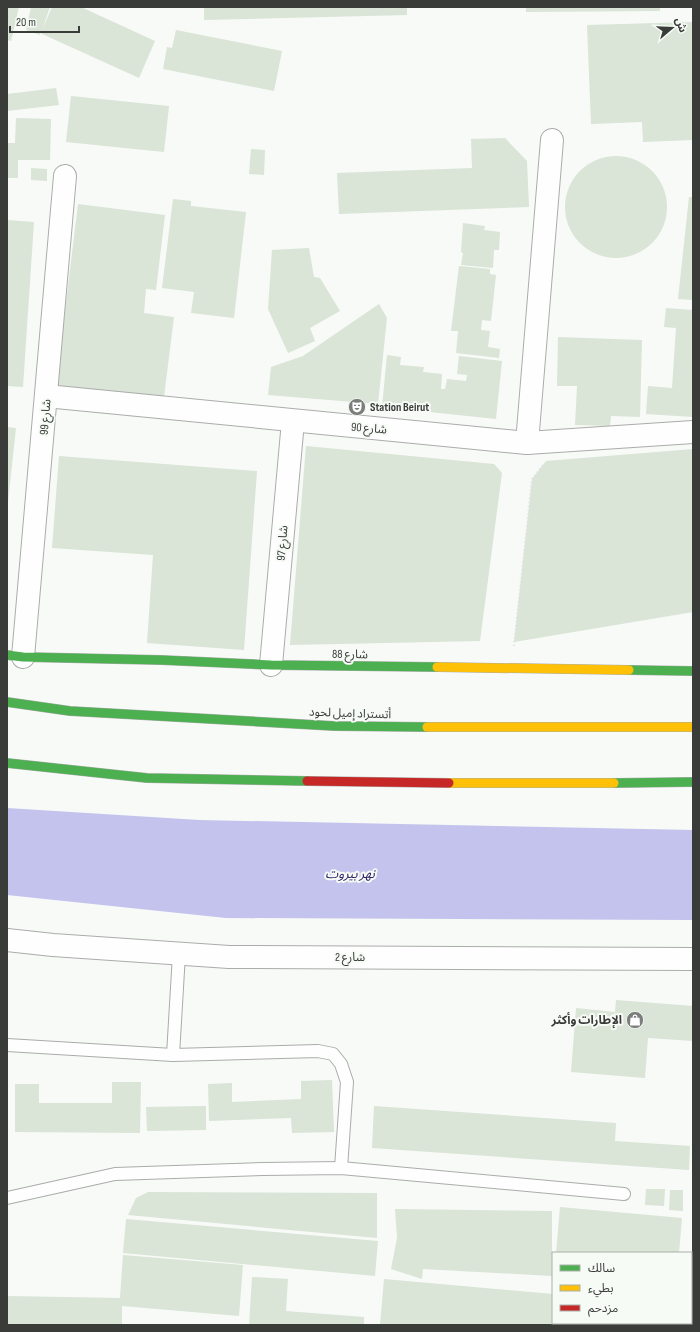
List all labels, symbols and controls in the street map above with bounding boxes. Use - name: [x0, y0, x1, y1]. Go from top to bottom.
- scale bar: [10, 8, 79, 34]
- north arrow: [652, 8, 692, 48]
- text: 20 m: [16, 15, 36, 30]
- text: ش: [672, 16, 690, 34]
- theatre icon: Station Beirut: [347, 397, 367, 417]
- street label: شارع 99: [36, 398, 56, 436]
- place label: Station Beirut: [370, 400, 429, 415]
- street label: شارع 90: [350, 419, 388, 439]
- street label: شارع 97: [273, 525, 293, 561]
- street label: شارع 88: [332, 647, 368, 663]
- street label: أتستراد إميل لحود: [309, 704, 392, 722]
- water label: نهر بيروت: [325, 866, 376, 882]
- street label: شارع 2: [335, 950, 365, 966]
- shop icon: الإطارات وأكثر: [625, 1010, 645, 1030]
- place label: الإطارات وأكثر: [550, 1012, 622, 1029]
- legend: [552, 1252, 692, 1324]
- text: سالك: [588, 1261, 615, 1276]
- text: بطيء: [588, 1281, 614, 1298]
- text: مزدحم: [588, 1301, 618, 1317]

